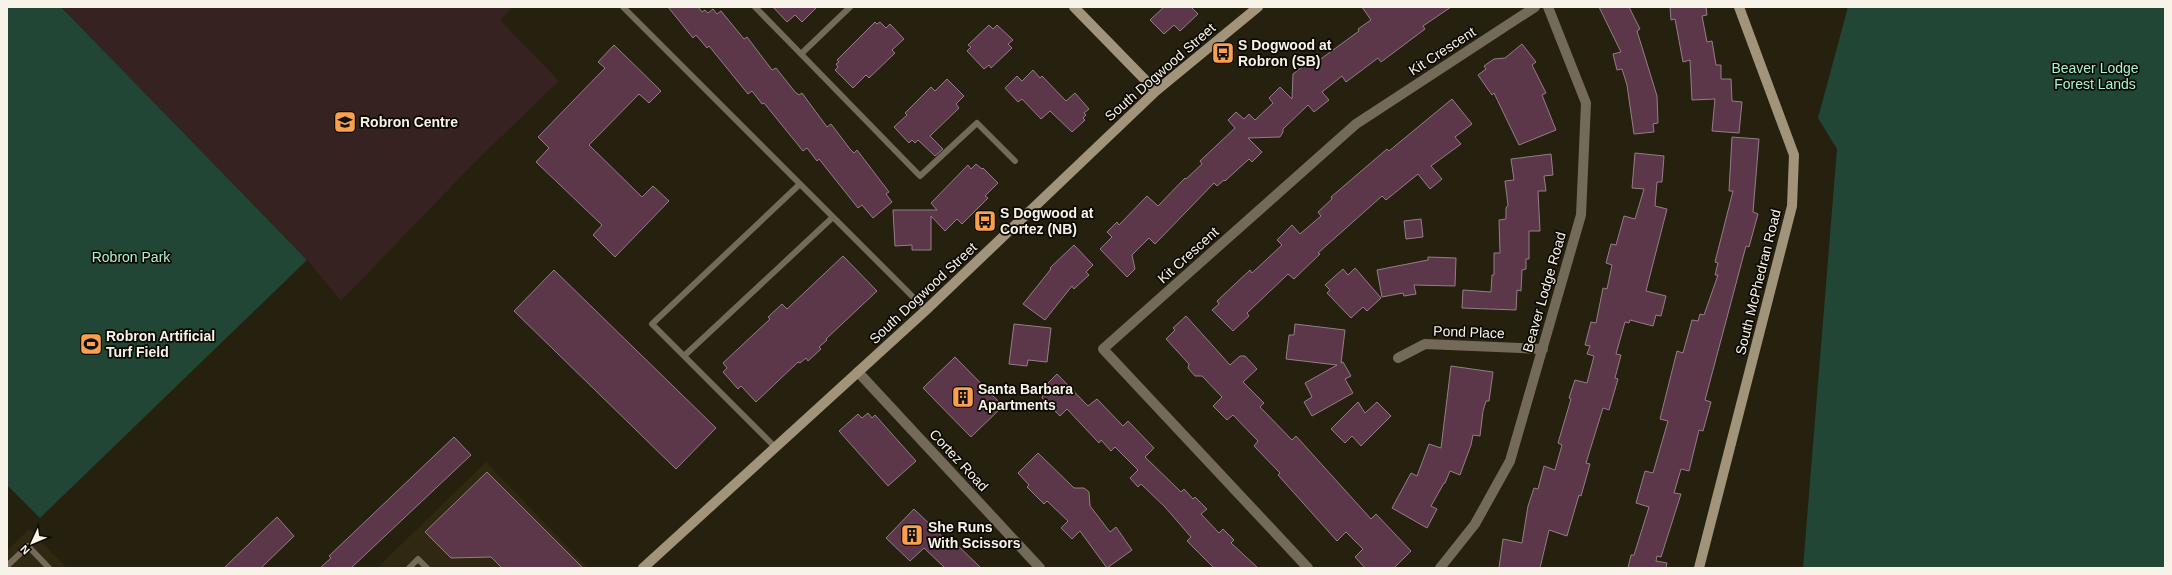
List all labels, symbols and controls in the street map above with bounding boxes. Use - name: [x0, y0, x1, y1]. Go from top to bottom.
- street label: South Dogwood Street: [1102, 20, 1218, 124]
- street label: Kit Crescent: [1406, 23, 1478, 78]
- place label: S Dogwood at Robron (SB): [1238, 37, 1332, 69]
- bus stop icon: S Dogwood at Robron (SB): [1210, 40, 1236, 66]
- park label: Beaver Lodge Forest Lands: [2051, 60, 2139, 92]
- school or university icon: Robron Centre: [332, 109, 358, 135]
- place label: Robron Centre: [360, 114, 458, 130]
- place label: S Dogwood at Cortez (NB): [1000, 205, 1094, 237]
- bus stop icon: S Dogwood at Cortez (NB): [972, 208, 998, 234]
- street label: South McPhedran Road: [1732, 208, 1784, 356]
- street label: Kit Crescent: [1154, 223, 1222, 286]
- street label: Beaver Lodge Road: [1519, 230, 1569, 354]
- street label: South Dogwood Street: [866, 239, 980, 347]
- park label: Robron Park: [92, 249, 171, 265]
- street label: Pond Place: [1433, 323, 1505, 341]
- place label: Robron Artificial Turf Field: [106, 328, 215, 360]
- sports icon: Robron Artificial Turf Field: [78, 331, 104, 357]
- place label: Santa Barbara Apartments: [978, 381, 1073, 413]
- building icon: Santa Barbara Apartments: [950, 384, 976, 410]
- street label: Cortez Road: [926, 426, 992, 494]
- place label: She Runs With Scissors: [928, 519, 1021, 551]
- building icon: She Runs With Scissors: [899, 522, 925, 548]
- north arrow: [12, 523, 52, 563]
- text: N: [18, 543, 32, 557]

